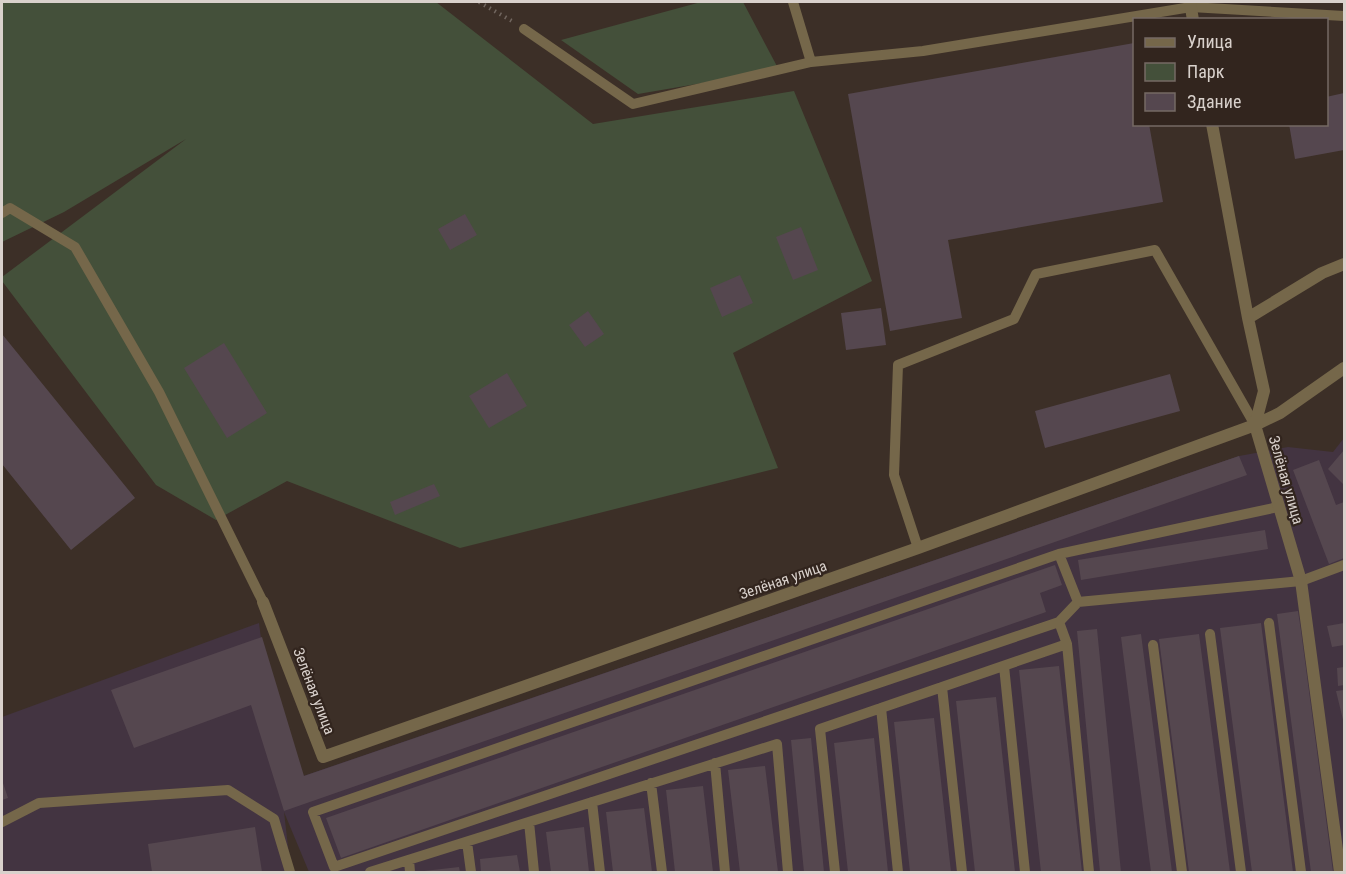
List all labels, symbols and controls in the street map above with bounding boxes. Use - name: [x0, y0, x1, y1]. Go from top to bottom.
- legend: [1133, 18, 1328, 126]
- text: Улица: [1187, 31, 1233, 52]
- text: Парк: [1187, 61, 1225, 82]
- text: Здание: [1187, 91, 1241, 112]
- street label: Зелёная улица: [1265, 434, 1307, 526]
- street label: Зелёная улица: [737, 557, 829, 603]
- street label: Зелёная улица: [289, 645, 339, 737]

